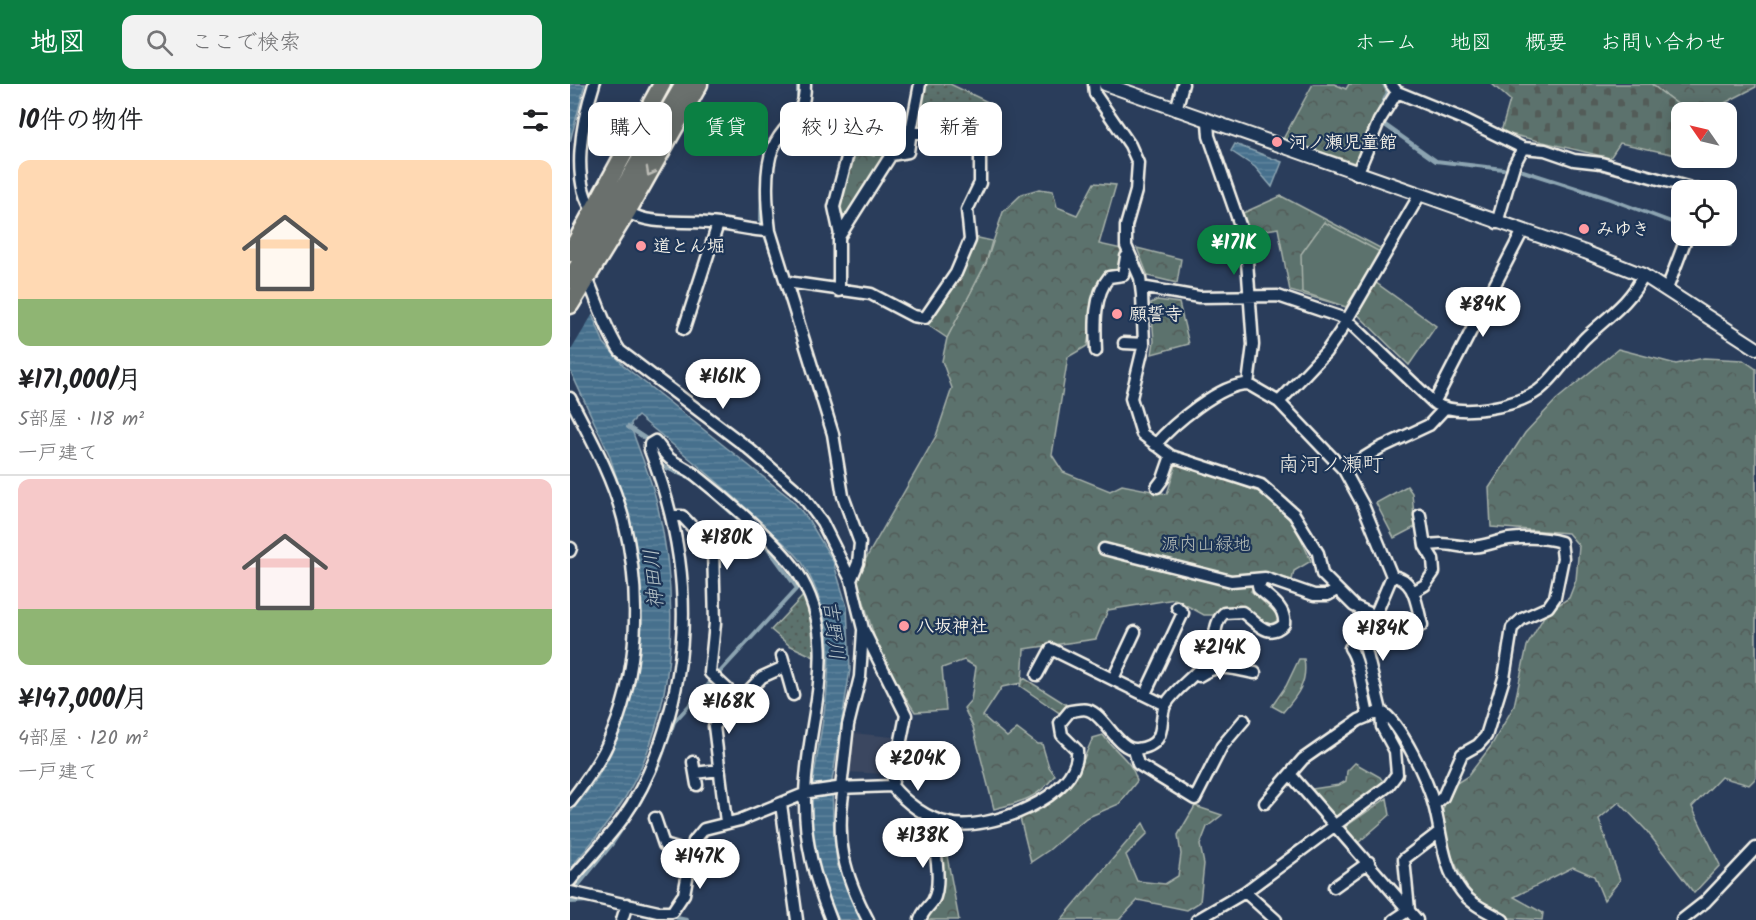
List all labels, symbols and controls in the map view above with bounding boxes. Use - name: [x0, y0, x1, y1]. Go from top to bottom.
- search box: [122, 15, 542, 69]
- text: 地図: [30, 21, 86, 66]
- icon: search: [143, 26, 176, 59]
- text: ここで検索: [191, 26, 301, 61]
- text: ホーム: [1355, 27, 1417, 60]
- text: 地図: [1450, 27, 1492, 60]
- text: 概要: [1525, 27, 1567, 60]
- text: お問い合わせ: [1600, 27, 1726, 60]
- text: 10件の物件: [18, 100, 143, 142]
- chip: 購入: [588, 102, 672, 156]
- chip: 賃貸: [684, 102, 768, 156]
- chip: 絞り込み: [780, 102, 906, 156]
- chip: 新着: [918, 102, 1002, 156]
- north arrow: [1671, 102, 1737, 168]
- map controls: [1671, 102, 1737, 246]
- icon: filters: [519, 104, 552, 137]
- place label: 河ノ瀬児童館: [1289, 129, 1397, 158]
- marker: 河ノ瀬児童館: [1270, 135, 1284, 149]
- one-way arrow: [646, 166, 657, 176]
- button: locate: [1671, 180, 1737, 246]
- icon: home: [231, 199, 339, 307]
- place label: みゆき: [1596, 216, 1650, 245]
- marker: みゆき: [1577, 222, 1591, 236]
- pin: ¥171K: [1192, 225, 1276, 276]
- text: ¥171K: [1211, 228, 1257, 260]
- place label: 道とん堀: [653, 233, 725, 262]
- marker: 道とん堀: [634, 239, 648, 253]
- pin: ¥84K: [1447, 287, 1519, 338]
- text: ¥84K: [1459, 290, 1507, 322]
- place label: 願誓寺: [1129, 301, 1183, 330]
- marker: 願誓寺: [1110, 307, 1124, 321]
- pin: ¥161K: [681, 359, 765, 410]
- text: ¥171,000/月: [18, 360, 142, 402]
- text: ¥161K: [699, 362, 747, 394]
- text: 5部屋 · 118 m²: [18, 404, 144, 436]
- text: 一戸建て: [18, 438, 98, 470]
- district label: 南河ノ瀬町: [1279, 449, 1384, 482]
- icon: home: [231, 518, 339, 626]
- pin: ¥180K: [685, 520, 769, 571]
- text: ¥180K: [701, 523, 753, 555]
- park label: 源内山緑地: [1161, 531, 1251, 560]
- water label: 神田川: [636, 548, 674, 610]
- water label: 吉野川: [812, 599, 852, 662]
- pin: ¥184K: [1341, 611, 1425, 662]
- place label: 八坂神社: [916, 613, 988, 642]
- text: ¥184K: [1356, 614, 1410, 646]
- marker: 八坂神社: [897, 619, 911, 633]
- pin: ¥214K: [1178, 630, 1262, 681]
- text: ¥214K: [1194, 633, 1246, 665]
- text: ¥147,000/月: [18, 679, 148, 721]
- pin: ¥168K: [687, 684, 771, 735]
- text: ¥168K: [702, 687, 756, 719]
- text: 4部屋 · 120 m²: [18, 723, 148, 755]
- pin: ¥204K: [876, 741, 960, 792]
- text: ¥204K: [889, 744, 947, 776]
- text: 一戸建て: [18, 757, 98, 789]
- pin: ¥138K: [881, 818, 965, 869]
- text: ¥138K: [896, 821, 950, 853]
- pin: ¥147K: [658, 839, 742, 890]
- text: ¥147K: [675, 842, 725, 874]

